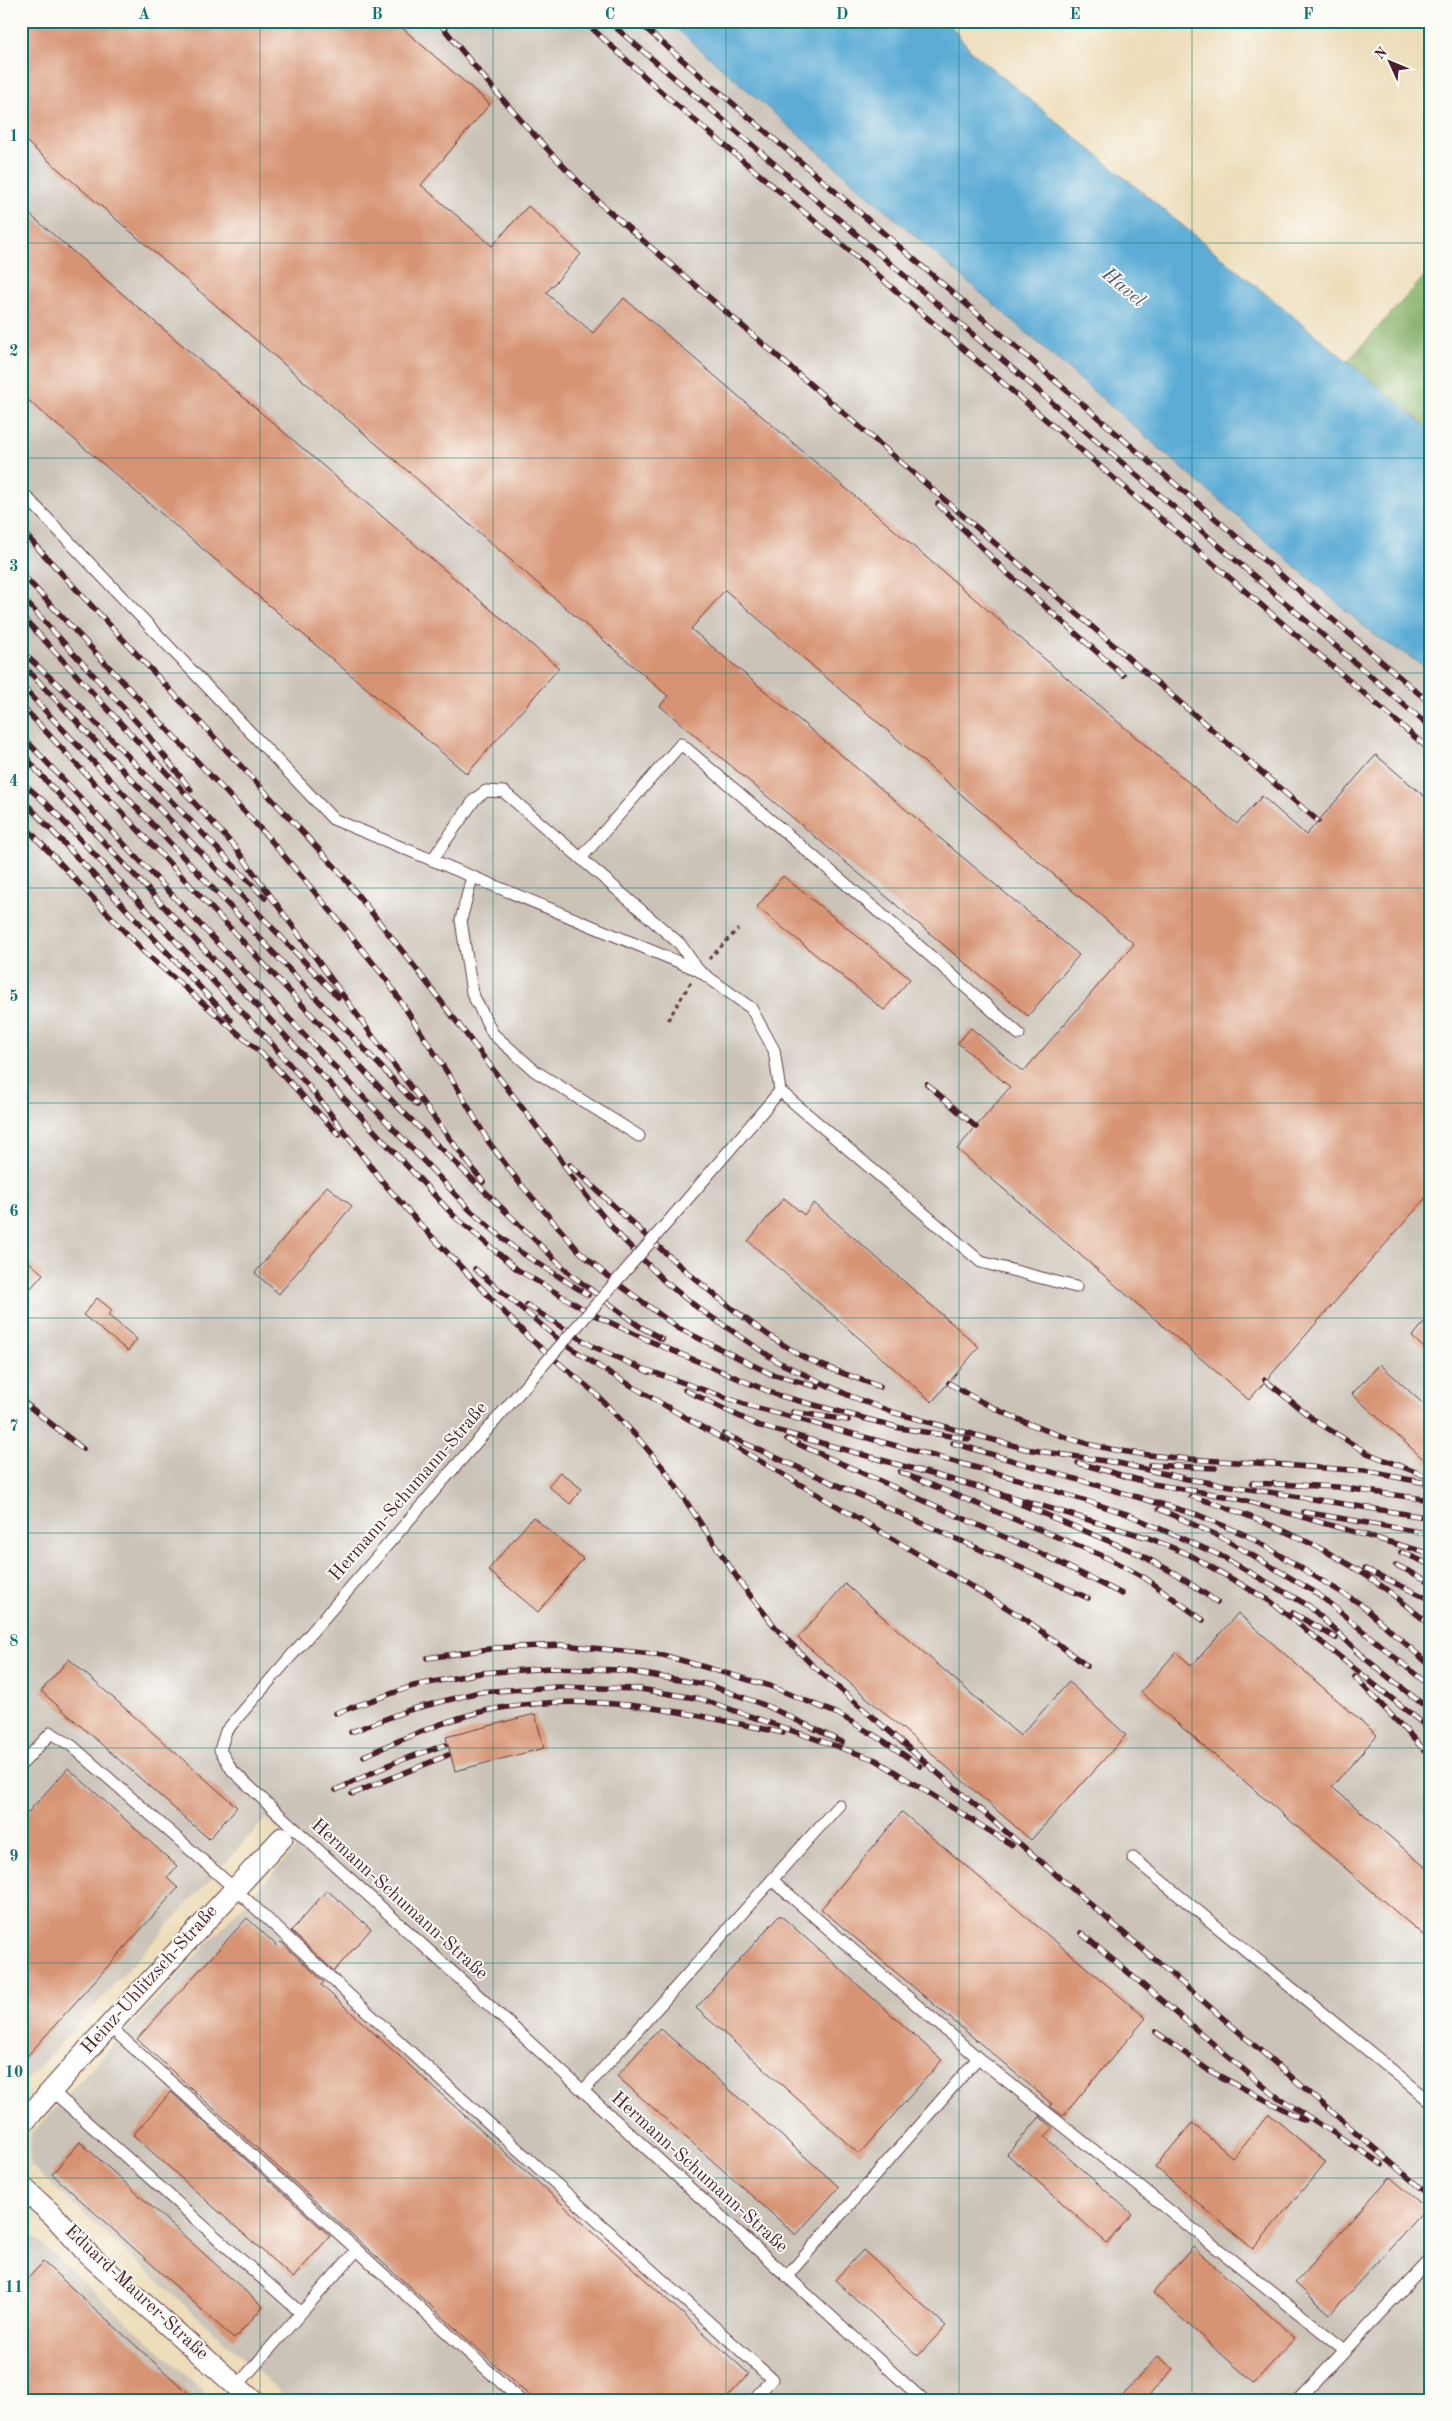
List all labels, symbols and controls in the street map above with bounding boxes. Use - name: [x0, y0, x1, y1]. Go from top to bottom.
- text: A: [138, 7, 150, 23]
- text: B: [371, 7, 383, 23]
- text: C: [605, 7, 615, 23]
- text: D: [836, 7, 848, 23]
- text: E: [1069, 7, 1081, 23]
- text: F: [1303, 7, 1314, 23]
- north arrow: [1364, 38, 1414, 88]
- text: N: [1373, 45, 1390, 62]
- text: 1: [9, 129, 19, 145]
- water label: Havel: [1097, 264, 1149, 312]
- text: 2: [9, 344, 19, 360]
- text: 3: [9, 559, 19, 575]
- text: 4: [9, 774, 19, 790]
- text: 5: [9, 989, 19, 1005]
- text: 6: [9, 1204, 19, 1220]
- street label: Hermann-Schumann-Straße: [326, 1399, 492, 1585]
- text: 7: [9, 1419, 19, 1435]
- text: 8: [9, 1634, 19, 1650]
- street label: Hermann-Schumann-Straße: [307, 1816, 491, 1984]
- text: 9: [9, 1849, 19, 1865]
- street label: Heinz-Uhlitzsch-Straße: [78, 1902, 222, 2058]
- text: 10: [5, 2065, 23, 2081]
- street label: Hermann-Schumann-Straße: [607, 2089, 791, 2257]
- street label: Eduard-Maurer-Straße: [61, 2222, 211, 2364]
- text: 11: [5, 2280, 23, 2296]

